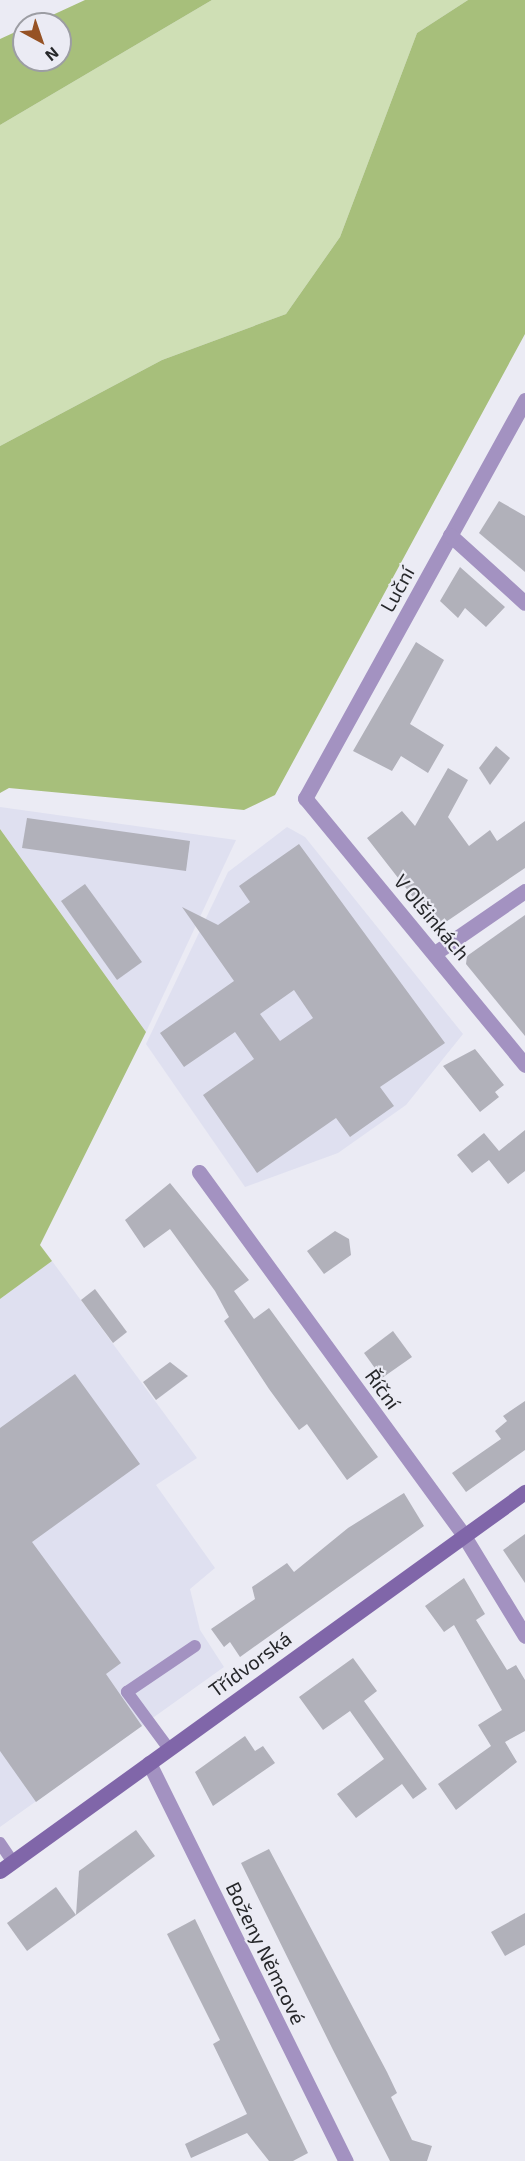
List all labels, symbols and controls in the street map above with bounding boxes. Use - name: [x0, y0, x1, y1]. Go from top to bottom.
- north arrow: [12, 12, 72, 72]
- text: N: [42, 44, 63, 66]
- street label: Luční: [375, 562, 419, 616]
- street label: V Olšinkách: [389, 869, 475, 965]
- street label: Říční: [360, 1364, 406, 1414]
- street label: Třídvorská: [204, 1626, 296, 1702]
- street label: Boženy Němcové: [221, 1878, 311, 2028]

